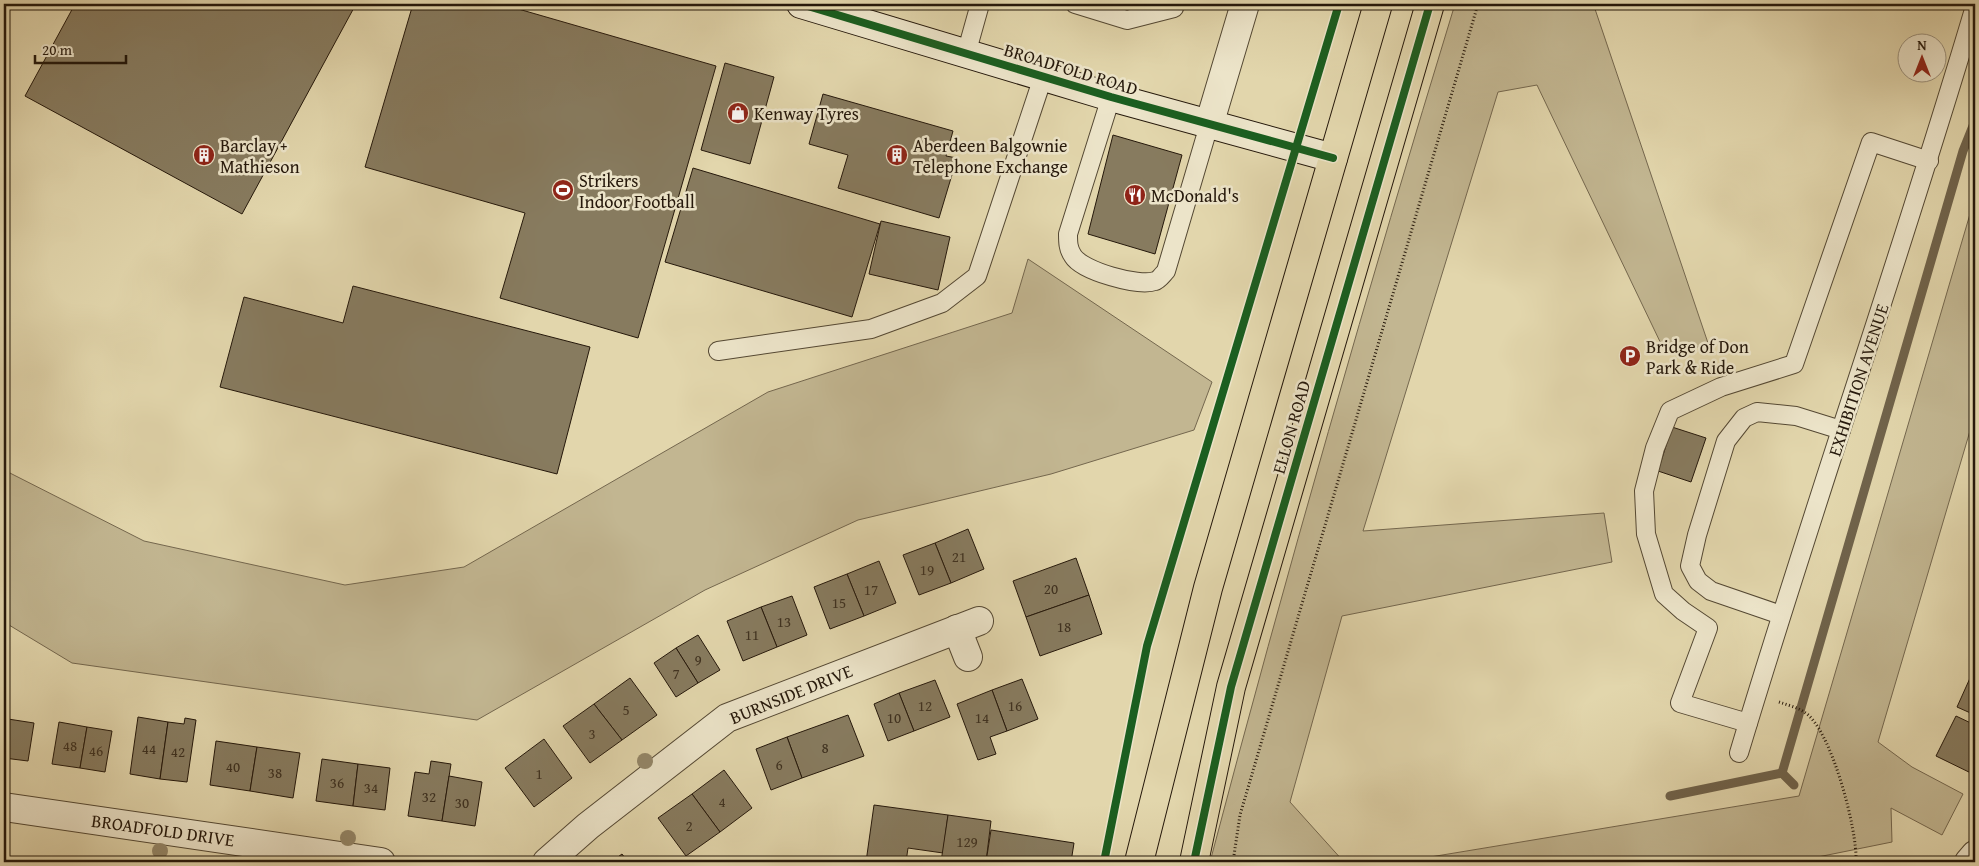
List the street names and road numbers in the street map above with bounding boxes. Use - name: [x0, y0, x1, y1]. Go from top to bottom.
- street label: BROADFOLD ROAD: [1001, 36, 1141, 102]
- street label: EXHIBITION AVENUE: [1821, 300, 1895, 460]
- street label: ELLON ROAD: [1265, 377, 1317, 477]
- street label: BURNSIDE DRIVE: [726, 657, 856, 731]
- street label: BROADFOLD DRIVE: [90, 807, 236, 853]

